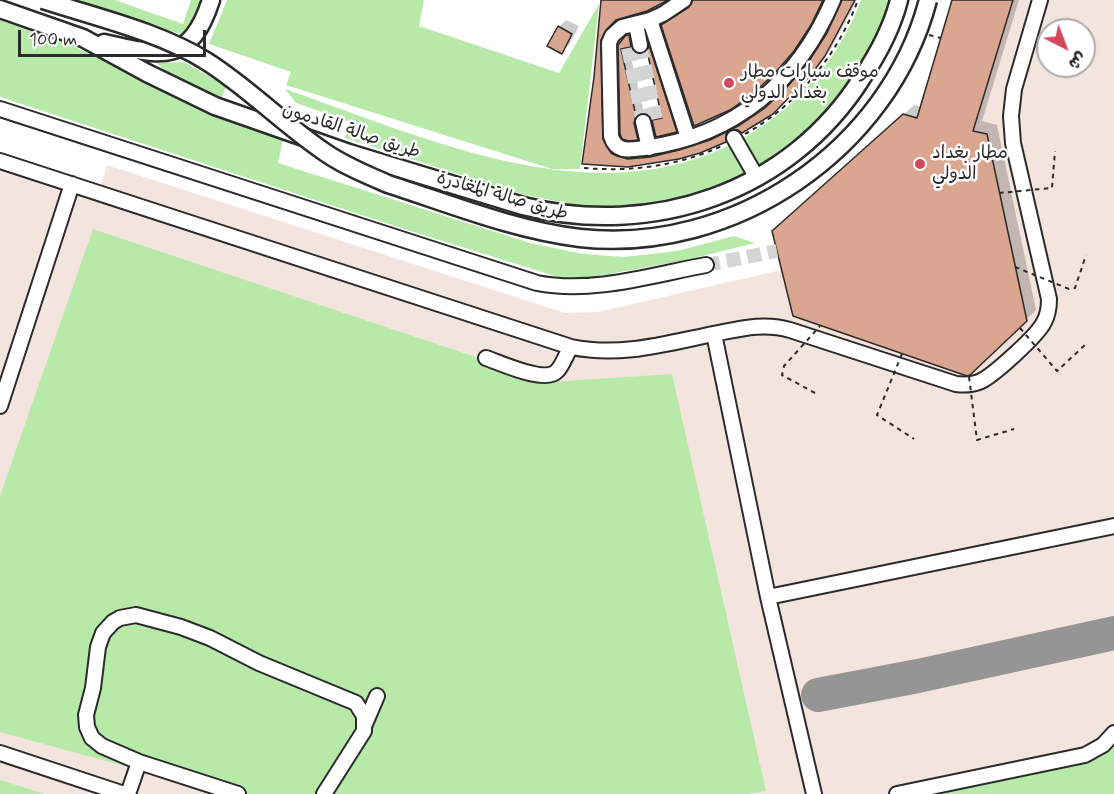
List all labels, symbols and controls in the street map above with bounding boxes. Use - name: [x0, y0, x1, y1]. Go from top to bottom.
- scale bar: [21, 18, 208, 56]
- north arrow: [1036, 18, 1096, 78]
- text: 100 m: [29, 28, 77, 52]
- text: ش: [1063, 47, 1091, 74]
- place label: موقف سيارات مطار بغداد الدولي: [741, 62, 879, 104]
- marker: موقف سيارات مطار بغداد الدولي: [722, 76, 736, 90]
- street label: طريق صالة القادمون: [279, 100, 423, 164]
- place label: مطار بغداد الدولي: [932, 143, 1008, 186]
- marker: مطار بغداد الدولي: [913, 157, 927, 171]
- street label: طريق صالة المغادرة: [434, 168, 570, 226]

